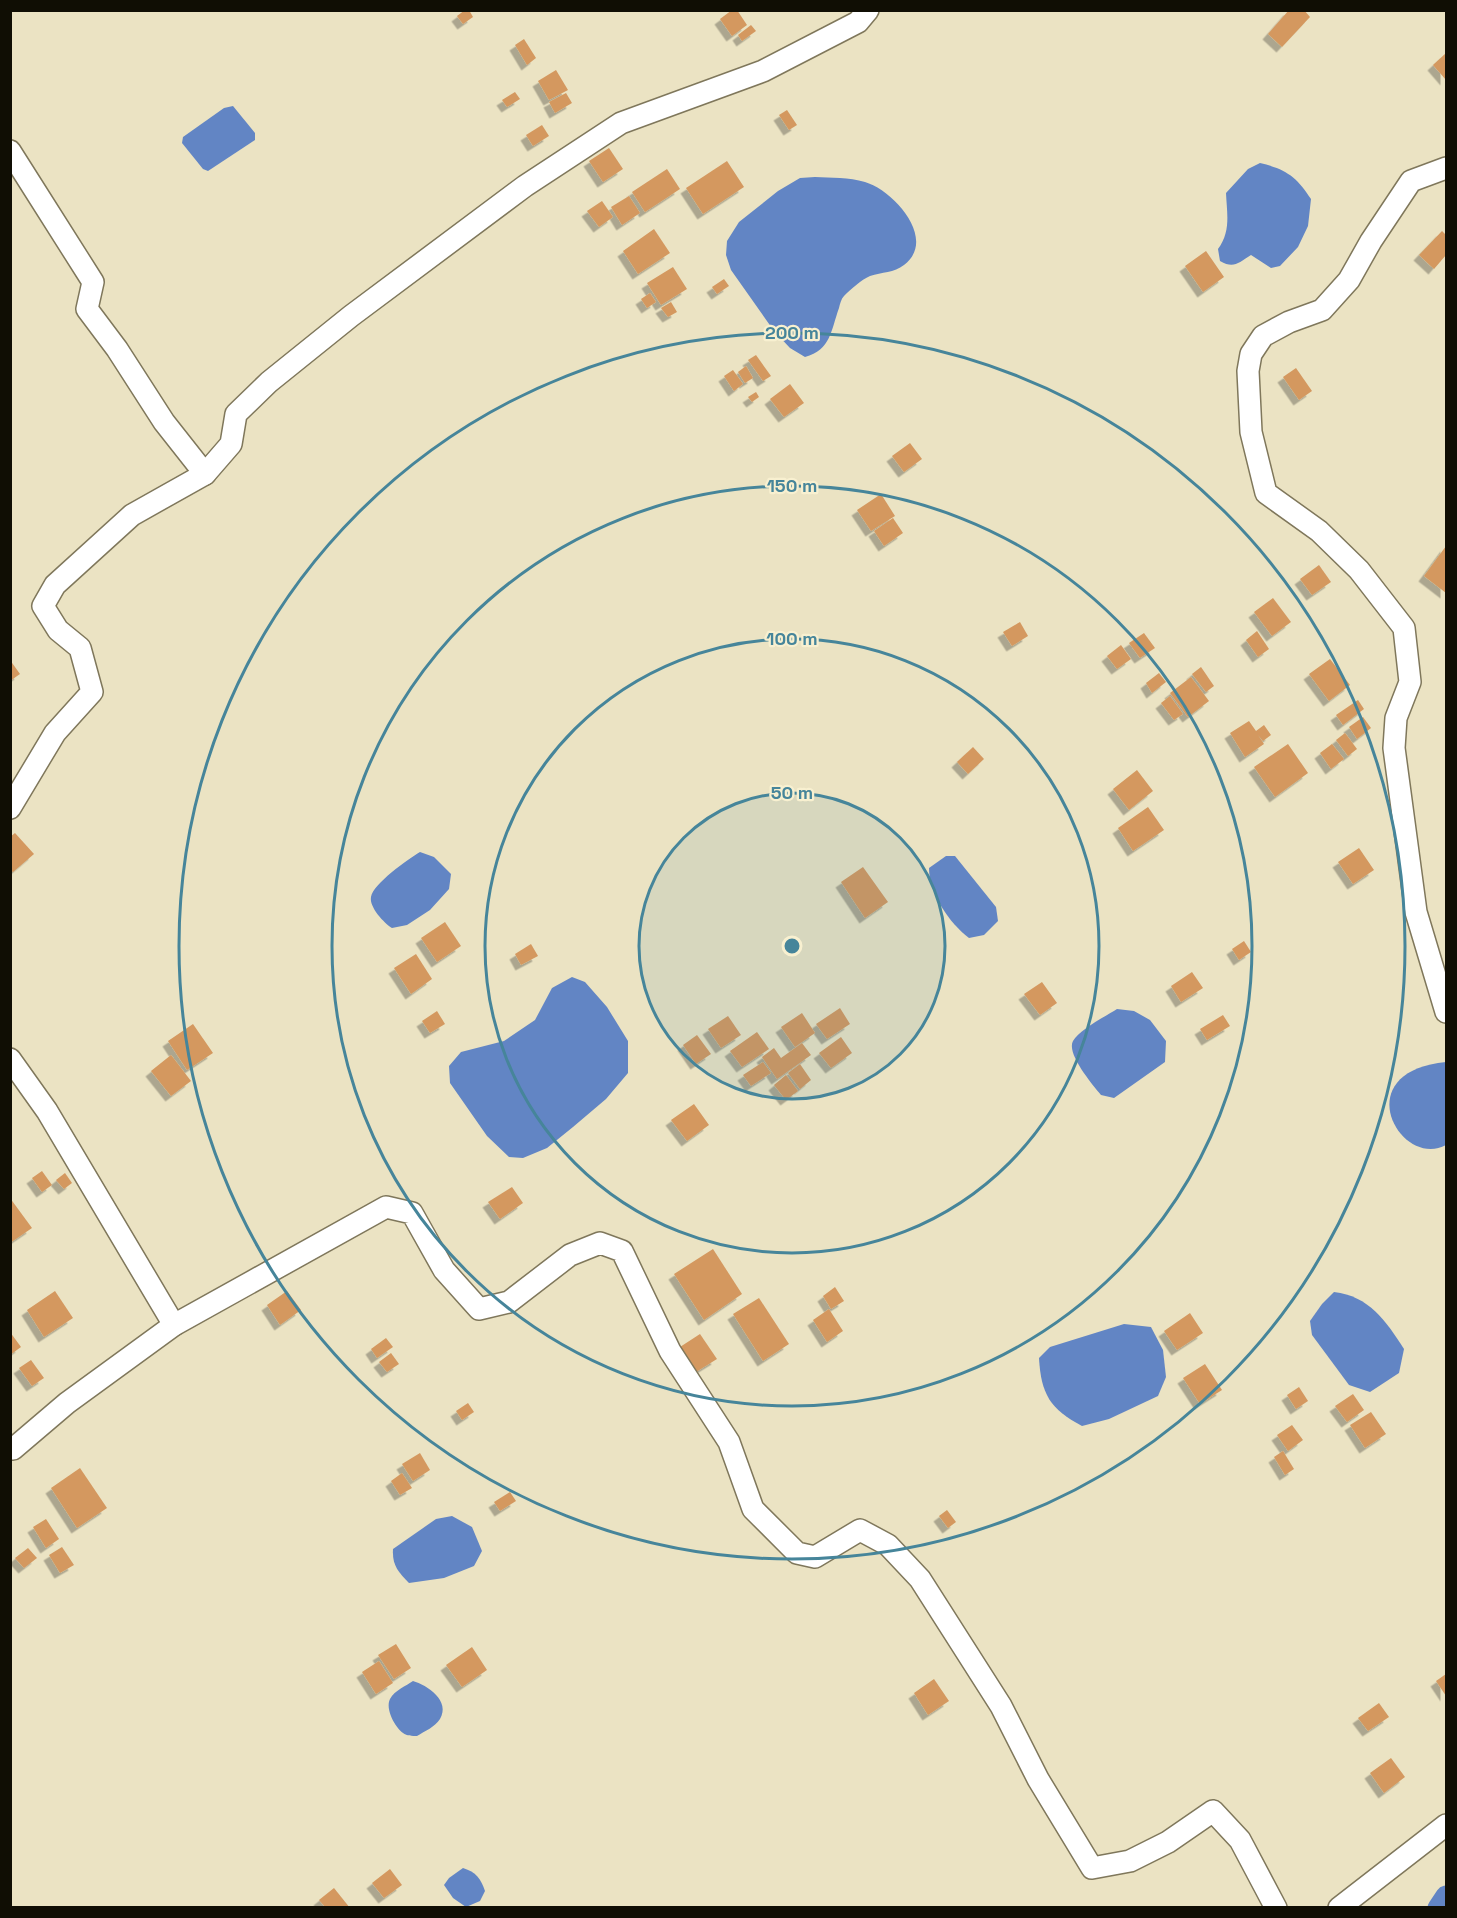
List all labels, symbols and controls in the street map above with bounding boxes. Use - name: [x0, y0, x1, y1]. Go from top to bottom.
- text: 200 m: [765, 321, 819, 344]
- text: 150 m: [767, 474, 817, 497]
- text: 100 m: [766, 627, 818, 650]
- text: 50 m: [771, 781, 813, 804]
- centre of rings: [782, 936, 802, 956]

